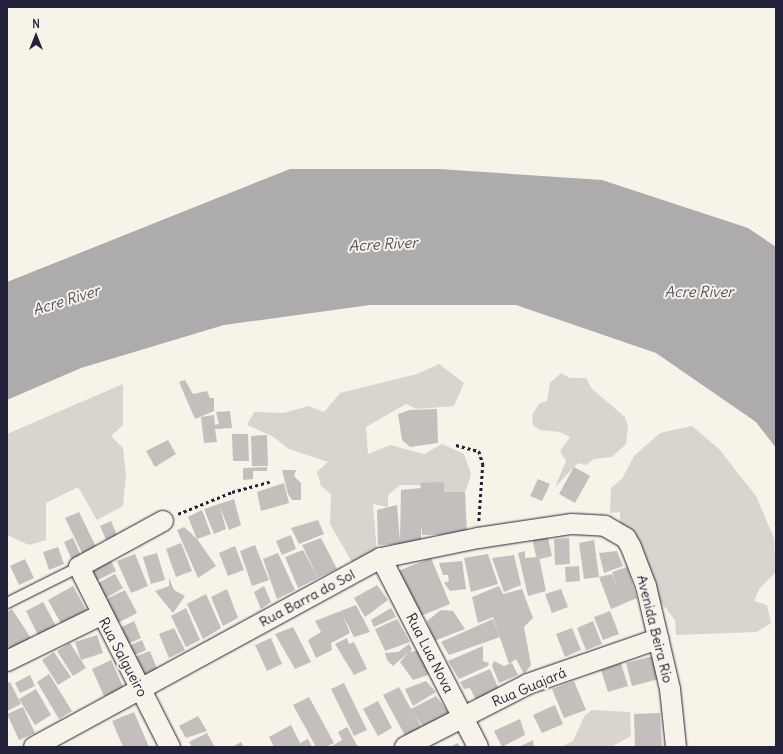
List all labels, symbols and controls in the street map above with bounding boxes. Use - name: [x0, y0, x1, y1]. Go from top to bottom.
- north arrow: [16, 16, 56, 56]
- text: N: [32, 17, 40, 31]
- water label: Acre River: [348, 233, 418, 255]
- water label: Acre River: [30, 281, 102, 319]
- water label: Acre River: [665, 283, 733, 301]
- street label: Rua Barra do Sol: [256, 566, 358, 630]
- street label: Avenida Beira Rio: [633, 573, 677, 685]
- street label: Rua Lua Nova: [403, 610, 457, 696]
- street label: Rua Salgueiro: [95, 615, 151, 699]
- street label: Rua Guajará: [489, 664, 569, 710]

